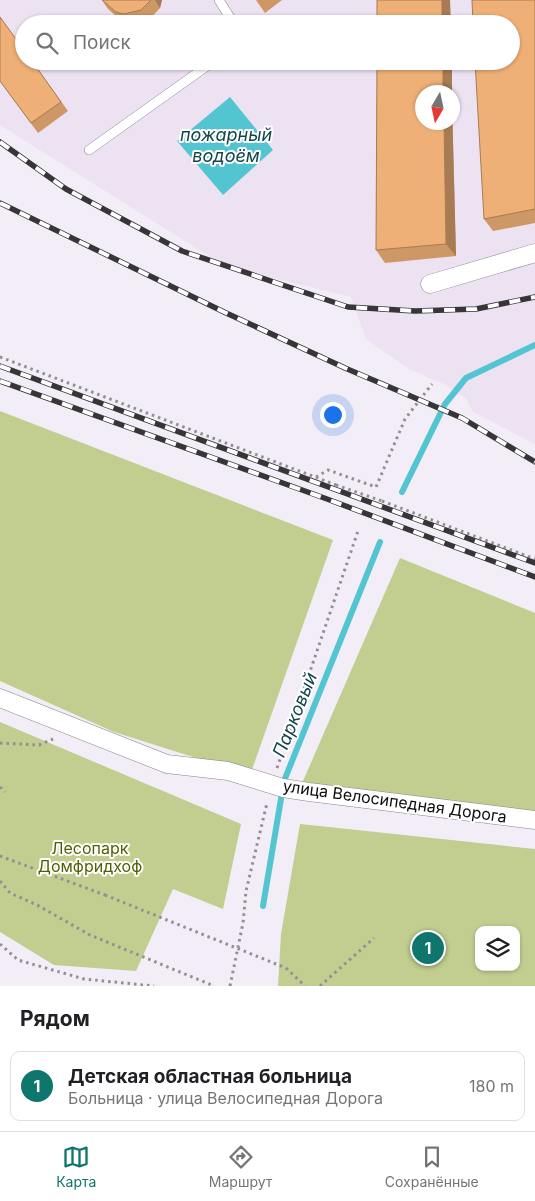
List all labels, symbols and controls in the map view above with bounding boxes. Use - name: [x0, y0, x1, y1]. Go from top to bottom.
- search box: [15, 15, 520, 70]
- icon: search: [33, 29, 61, 57]
- text: Поиск: [73, 31, 131, 54]
- north arrow: [415, 85, 460, 130]
- water label: пожарный водоём: [180, 124, 272, 166]
- your location: [320, 402, 346, 428]
- water label: Парковый: [268, 669, 321, 760]
- street label: улица Велосипедная Дорога: [282, 775, 508, 827]
- park label: Лесопарк Домфридхоф: [38, 838, 142, 876]
- map controls: [475, 926, 520, 971]
- button: layers: [475, 926, 520, 971]
- pin: 1: [412, 929, 444, 967]
- text: Рядом: [20, 1006, 90, 1031]
- text: Детская областная больница: [68, 1065, 352, 1088]
- text: 1: [34, 1076, 40, 1096]
- text: 180 m: [469, 1076, 514, 1096]
- text: Больница · улица Велосипедная Дорога: [68, 1088, 383, 1108]
- tab: Карта: [56, 1143, 96, 1190]
- tab: Маршрут: [209, 1143, 272, 1190]
- tab: Сохранённые: [385, 1143, 479, 1190]

